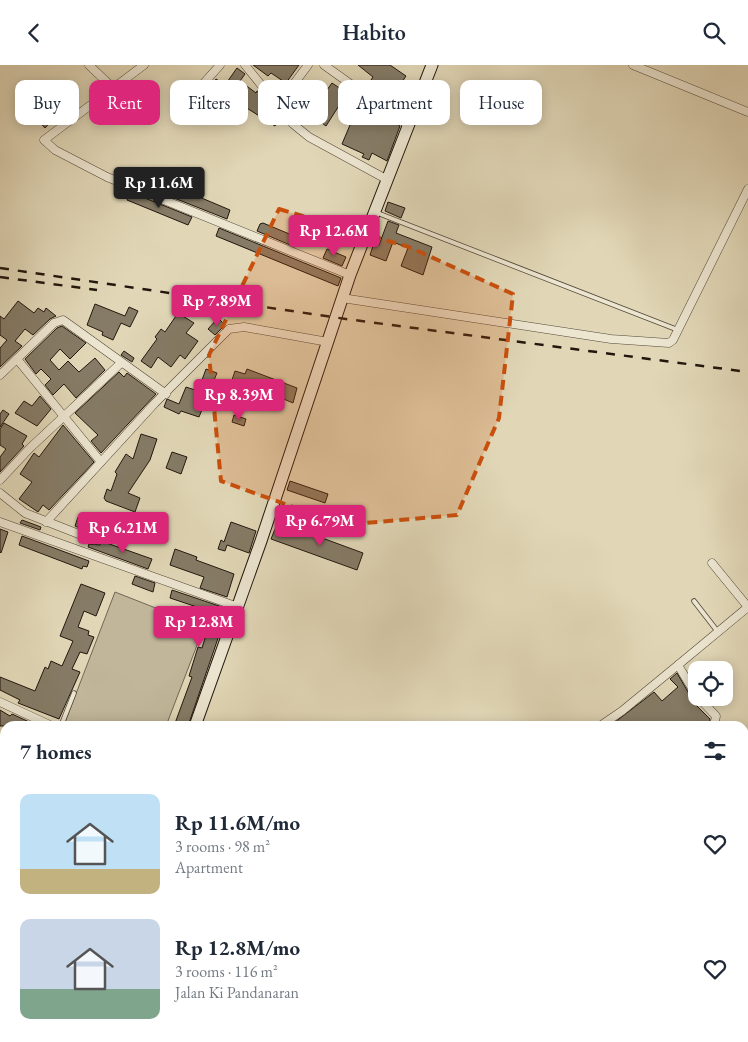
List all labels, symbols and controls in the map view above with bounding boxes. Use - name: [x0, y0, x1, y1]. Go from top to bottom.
- text: Habito: [342, 18, 406, 47]
- icon: back: [20, 19, 48, 47]
- icon: search: [700, 19, 728, 47]
- chip: Buy: [15, 80, 79, 125]
- chip: Rent: [89, 80, 160, 125]
- chip: Filters: [170, 80, 248, 125]
- chip: New: [258, 80, 328, 125]
- chip: Apartment: [338, 80, 450, 125]
- chip: House: [460, 80, 542, 125]
- pin: Rp 11.6M: [107, 167, 211, 209]
- text: Rp 11.6M: [125, 172, 193, 193]
- pin: Rp 12.6M: [282, 215, 386, 257]
- text: Rp 12.6M: [300, 220, 368, 241]
- pin: Rp 7.89M: [165, 285, 269, 327]
- text: Rp 7.89M: [183, 290, 251, 311]
- pin: Rp 8.39M: [187, 379, 291, 421]
- text: Rp 8.39M: [205, 384, 273, 405]
- pin: Rp 6.79M: [268, 505, 372, 547]
- text: Rp 6.79M: [286, 510, 354, 531]
- pin: Rp 6.21M: [71, 511, 175, 554]
- text: Rp 6.21M: [89, 517, 157, 538]
- pin: Rp 12.8M: [147, 605, 251, 648]
- text: Rp 12.8M: [165, 611, 233, 632]
- map controls: [688, 661, 733, 706]
- button: locate: [688, 661, 733, 706]
- icon: filters: [701, 737, 729, 765]
- text: 7 homes: [20, 738, 92, 765]
- text: Rp 11.6M/mo: [175, 809, 300, 836]
- icon: home: [60, 814, 120, 874]
- icon: heart: [701, 830, 729, 858]
- text: 3 rooms · 98 m²: [175, 836, 270, 857]
- text: Apartment: [175, 857, 243, 878]
- text: Rp 12.8M/mo: [175, 934, 300, 961]
- icon: home: [60, 939, 120, 999]
- icon: heart: [701, 955, 729, 983]
- text: 3 rooms · 116 m²: [175, 961, 278, 982]
- text: Jalan Ki Pandanaran: [175, 982, 299, 1003]

